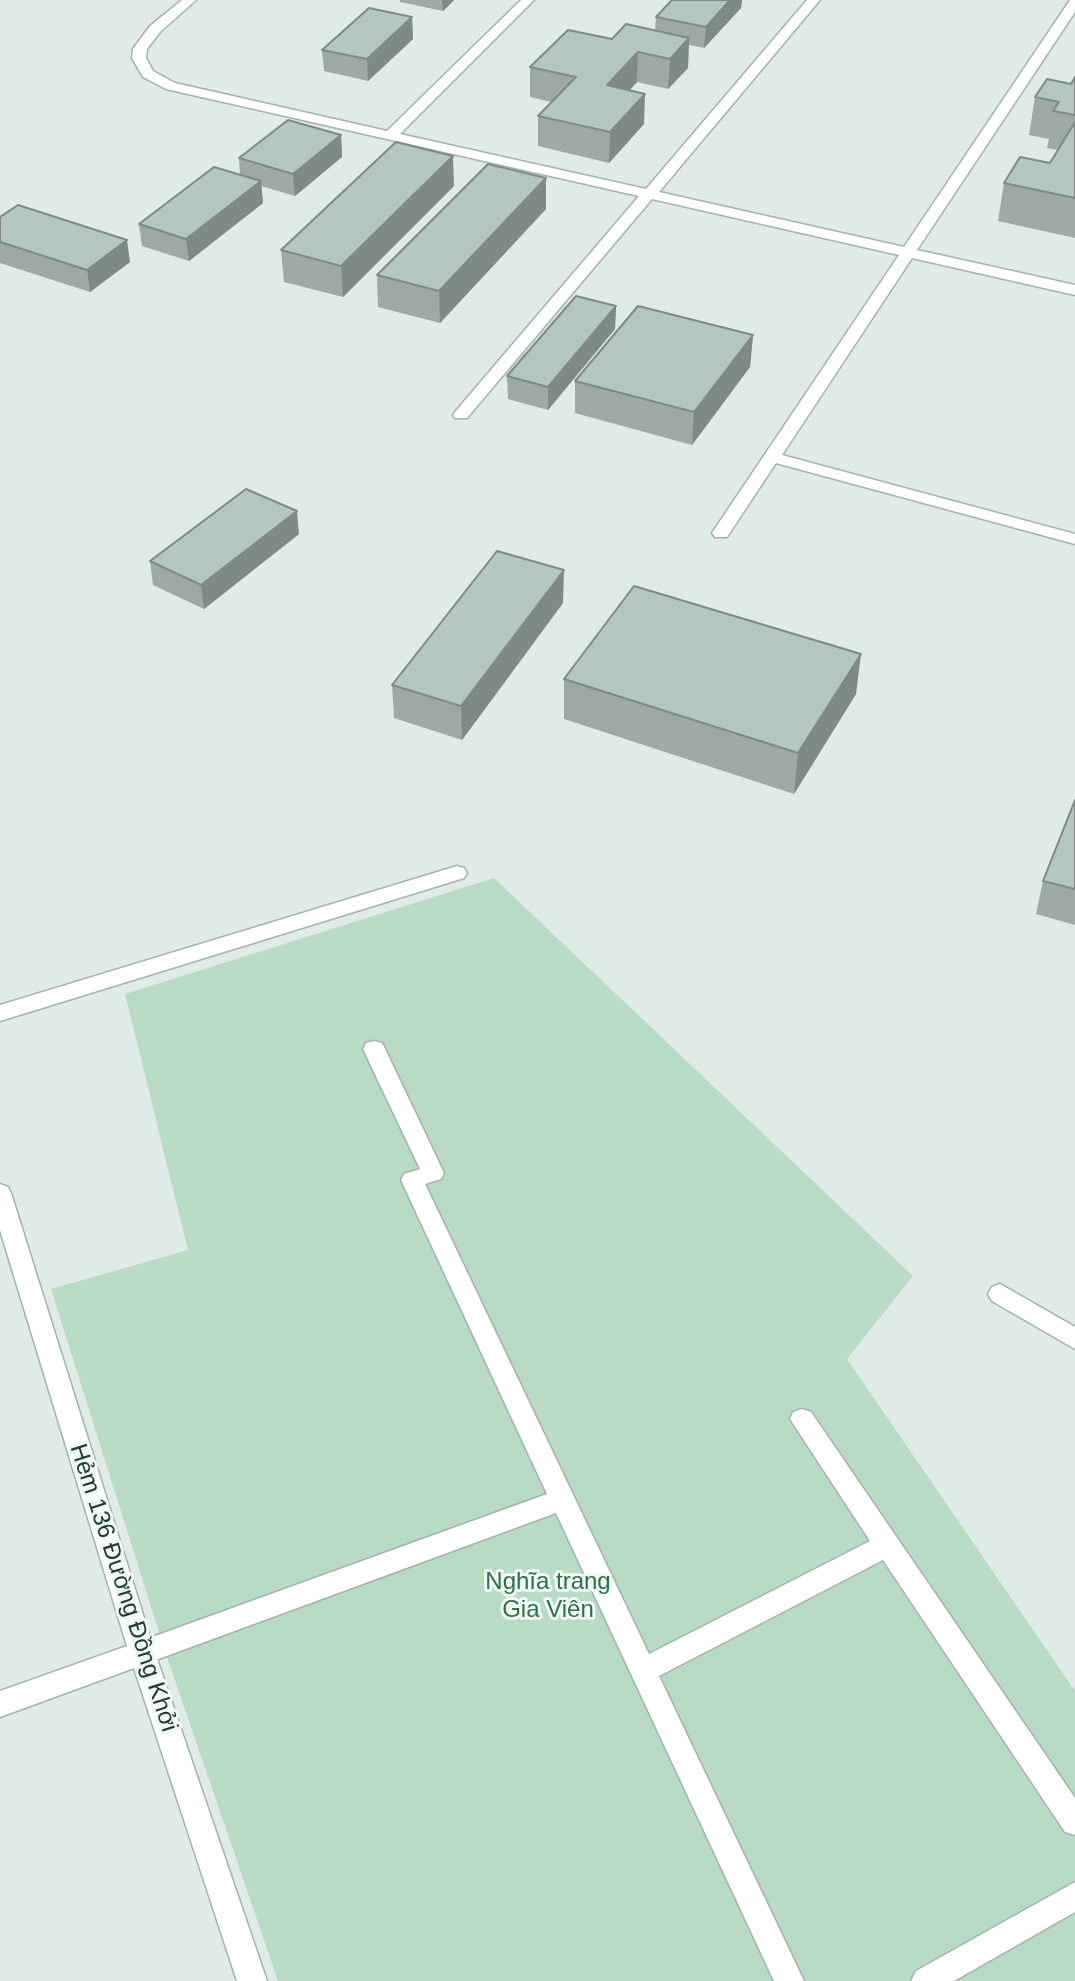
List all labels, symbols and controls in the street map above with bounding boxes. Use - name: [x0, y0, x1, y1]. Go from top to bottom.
- street label: Hẻm 136 Đường Đồng Khởi: [63, 1440, 183, 1736]
- park label: Nghĩa trang Gia Viên: [485, 1568, 611, 1624]

